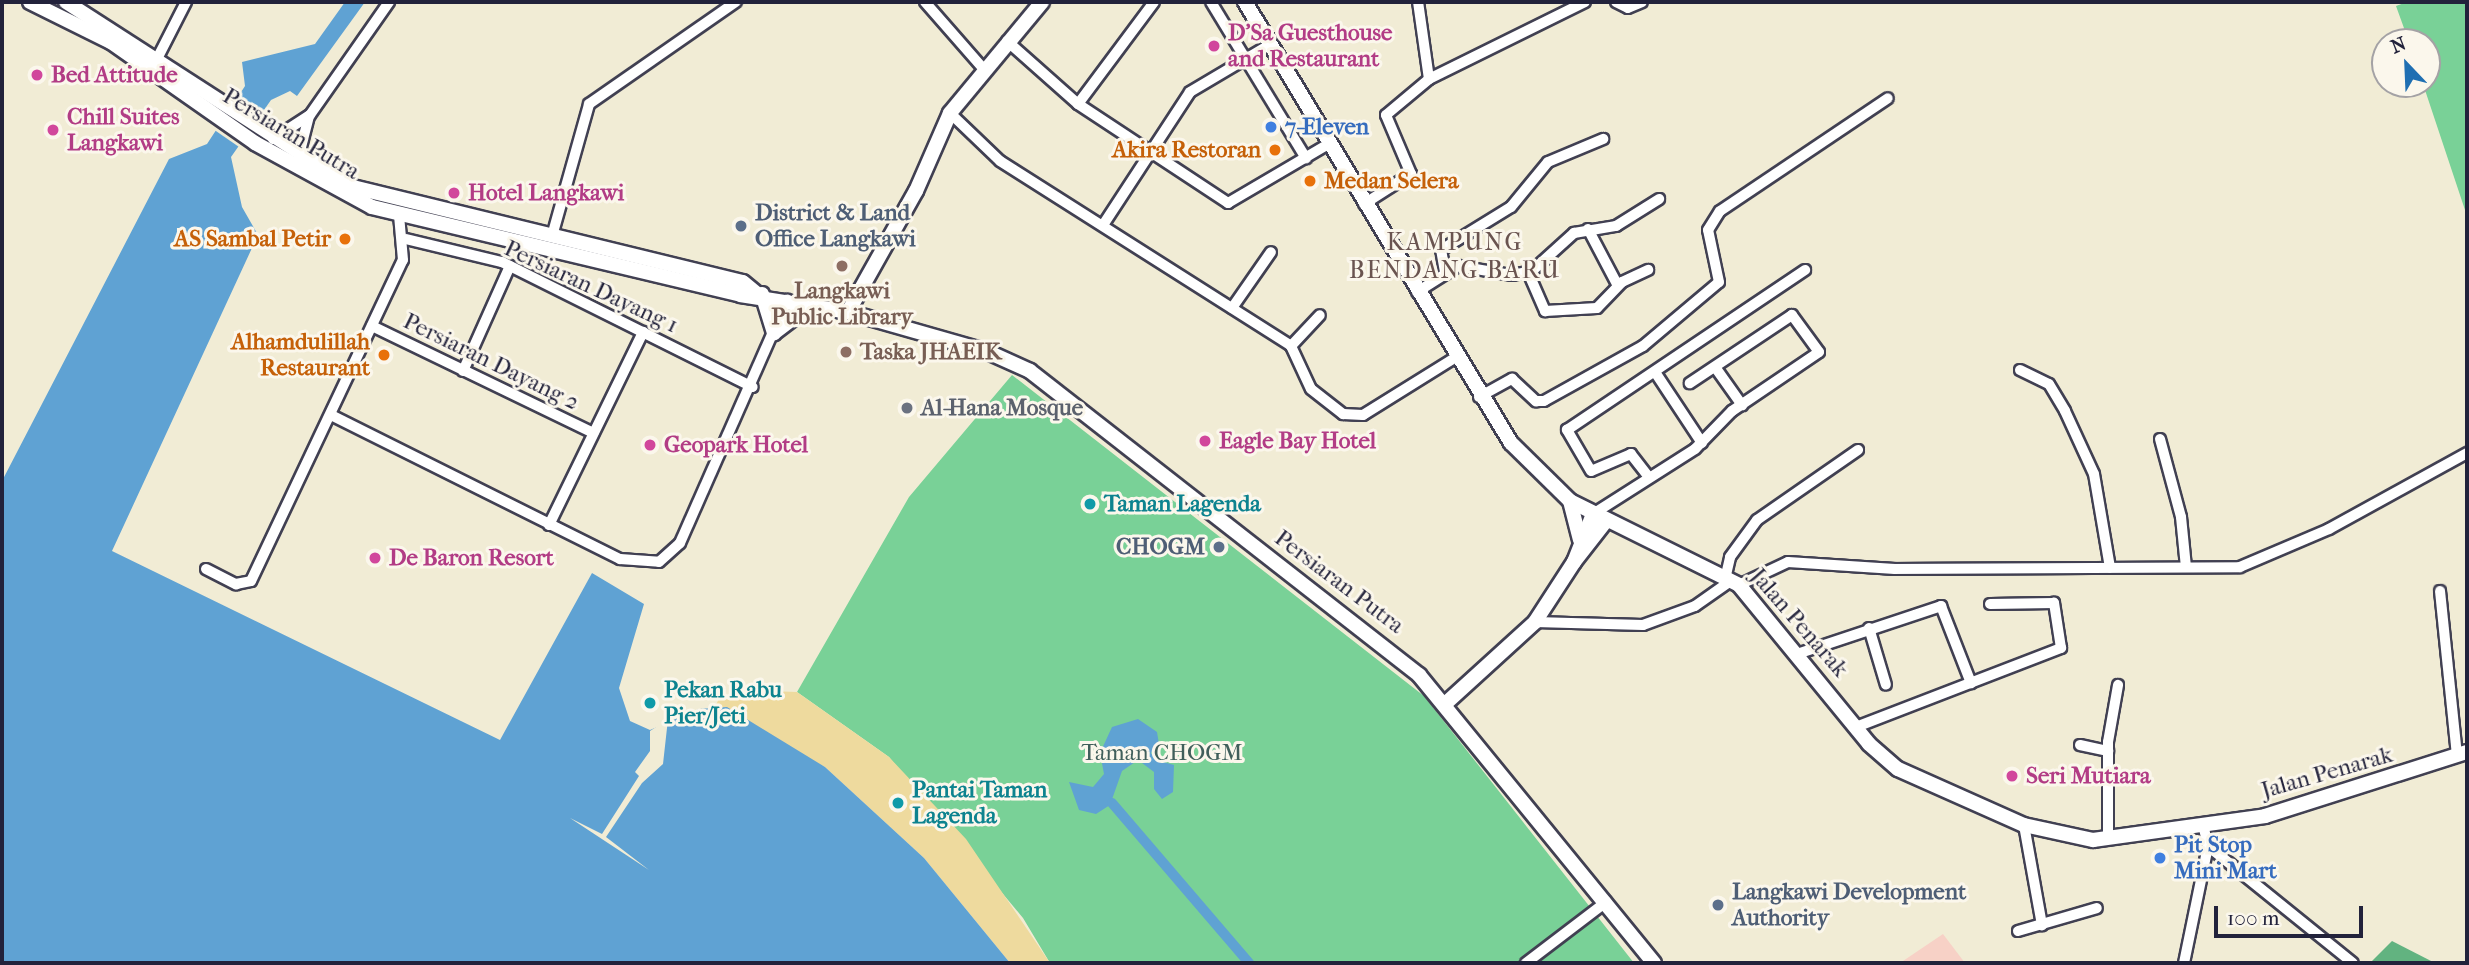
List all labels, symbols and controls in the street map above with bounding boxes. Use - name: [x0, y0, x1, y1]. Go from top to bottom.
- place label: D'Sa Guesthouse and Restaurant: [1228, 19, 1392, 73]
- north arrow: [2371, 28, 2441, 98]
- text: N: [2388, 33, 2410, 58]
- marker: D'Sa Guesthouse and Restaurant: [1206, 38, 1222, 54]
- place label: Bed Attitude: [51, 61, 178, 89]
- marker: Bed Attitude: [29, 67, 45, 83]
- street label: Persiaran Putra: [218, 82, 364, 186]
- place label: Chill Suites Langkawi: [67, 103, 179, 157]
- place label: 7-Eleven: [1285, 113, 1369, 141]
- marker: 7-Eleven: [1263, 119, 1279, 135]
- marker: Chill Suites Langkawi: [45, 122, 61, 138]
- place label: Akira Restoran: [1112, 136, 1261, 164]
- marker: Akira Restoran: [1267, 142, 1283, 158]
- place label: Medan Selera: [1324, 167, 1459, 195]
- marker: Medan Selera: [1302, 173, 1318, 189]
- place label: Hotel Langkawi: [468, 179, 624, 207]
- marker: Hotel Langkawi: [446, 185, 462, 201]
- place label: District & Land Office Langkawi: [755, 199, 916, 253]
- marker: District & Land Office Langkawi: [733, 218, 749, 234]
- place label: AS Sambal Petir: [174, 225, 331, 253]
- district label: KAMPUNG BENDANG BARU: [1350, 229, 1560, 285]
- marker: AS Sambal Petir: [337, 231, 353, 247]
- street label: Persiaran Dayang 1: [500, 235, 682, 339]
- marker: Langkawi Public Library: [834, 258, 850, 274]
- place label: Langkawi Public Library: [771, 277, 913, 331]
- street label: Persiaran Dayang 2: [399, 308, 583, 416]
- place label: Alhamdulillah Restaurant: [231, 328, 370, 382]
- place label: Taska JHAEIK: [860, 338, 1002, 366]
- marker: Taska JHAEIK: [838, 344, 854, 360]
- marker: Alhamdulillah Restaurant: [376, 347, 392, 363]
- place label: Al-Hana Mosque: [921, 394, 1083, 422]
- marker: Al-Hana Mosque: [899, 400, 915, 416]
- place label: Eagle Bay Hotel: [1219, 427, 1376, 455]
- place label: Geopark Hotel: [664, 431, 808, 459]
- marker: Eagle Bay Hotel: [1197, 433, 1213, 449]
- marker: Geopark Hotel: [642, 437, 658, 453]
- place label: Taman Lagenda: [1104, 490, 1261, 518]
- marker: Taman Lagenda: [1082, 496, 1098, 512]
- street label: Persiaran Putra: [1269, 524, 1409, 640]
- place label: CHOGM: [1116, 533, 1205, 561]
- marker: CHOGM: [1211, 539, 1227, 555]
- place label: De Baron Resort: [389, 544, 554, 572]
- marker: De Baron Resort: [367, 550, 383, 566]
- street label: Jalan Penarak: [1744, 563, 1854, 683]
- place label: Pekan Rabu Pier/Jeti: [664, 676, 782, 730]
- marker: Pekan Rabu Pier/Jeti: [642, 695, 658, 711]
- park label: Taman CHOGM: [1081, 739, 1243, 767]
- street label: Jalan Penarak: [2258, 741, 2396, 805]
- place label: Seri Mutiara: [2026, 762, 2151, 790]
- marker: Seri Mutiara: [2004, 768, 2020, 784]
- place label: Pantai Taman Lagenda: [912, 776, 1047, 830]
- marker: Pantai Taman Lagenda: [890, 795, 906, 811]
- place label: Pit Stop Mini Mart: [2174, 831, 2277, 885]
- marker: Pit Stop Mini Mart: [2152, 850, 2168, 866]
- place label: Langkawi Development Authority: [1732, 878, 1966, 932]
- scale bar: [2217, 892, 2366, 936]
- marker: Langkawi Development Authority: [1710, 897, 1726, 913]
- text: 100 m: [2227, 906, 2280, 930]

